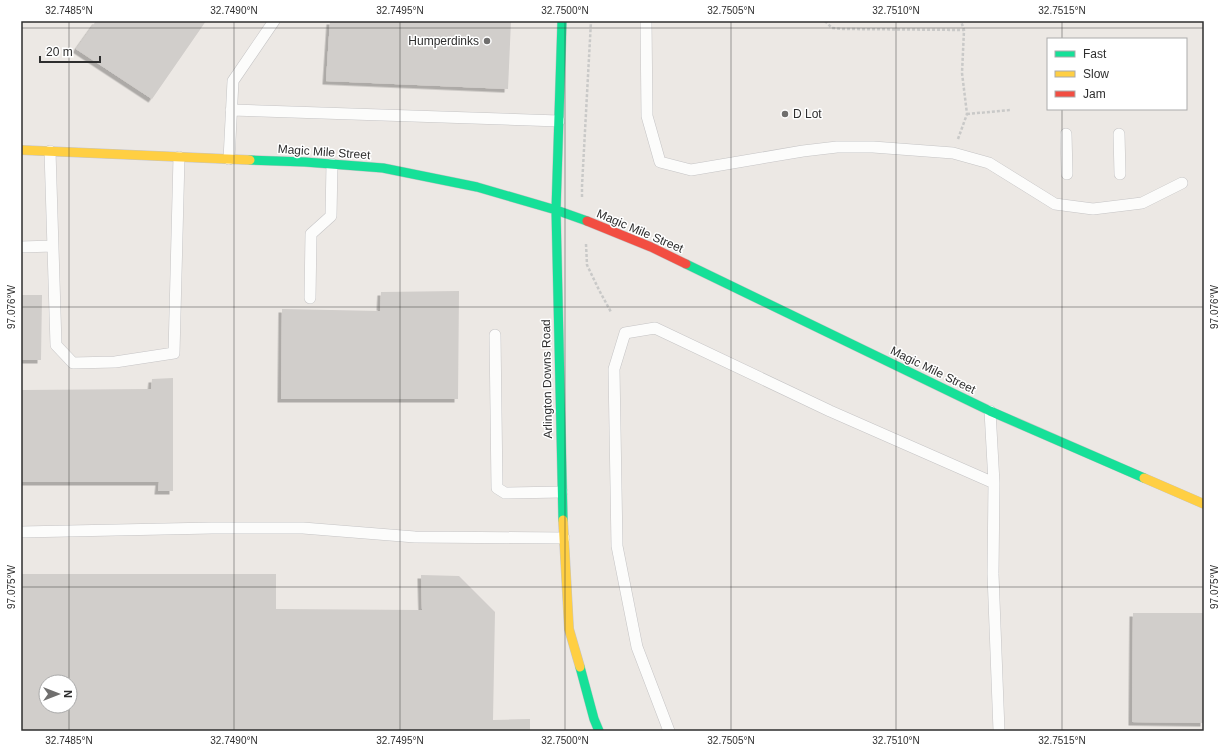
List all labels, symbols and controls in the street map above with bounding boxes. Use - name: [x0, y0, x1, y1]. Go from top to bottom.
- text: 32.7485°N: [45, 5, 93, 16]
- text: 32.7490°N: [210, 5, 258, 16]
- text: 32.7495°N: [376, 5, 424, 16]
- text: 32.7500°N: [541, 5, 589, 16]
- text: 32.7505°N: [707, 5, 755, 16]
- text: 32.7510°N: [872, 5, 920, 16]
- text: 32.7515°N: [1038, 5, 1086, 16]
- place label: Humperdinks: [408, 34, 479, 48]
- marker: Humperdinks: [482, 36, 492, 46]
- scale bar: [40, 38, 100, 64]
- legend: [1047, 38, 1187, 110]
- text: 20 m: [46, 45, 73, 59]
- text: Fast: [1083, 47, 1107, 61]
- text: Slow: [1083, 67, 1109, 81]
- text: Jam: [1083, 87, 1106, 101]
- place label: D Lot: [793, 107, 822, 121]
- marker: D Lot: [780, 109, 790, 119]
- street label: Magic Mile Street: [277, 142, 371, 162]
- street label: Magic Mile Street: [595, 206, 686, 256]
- text: 97.076°W: [6, 284, 17, 329]
- text: 97.076°W: [1209, 284, 1220, 329]
- street label: Arlington Downs Road: [539, 319, 555, 439]
- street label: Magic Mile Street: [888, 343, 978, 397]
- text: 97.075°W: [6, 564, 17, 609]
- text: 97.075°W: [1209, 564, 1220, 609]
- north arrow: [38, 674, 78, 714]
- text: N: [62, 690, 74, 698]
- text: 32.7485°N: [45, 735, 93, 746]
- text: 32.7490°N: [210, 735, 258, 746]
- text: 32.7495°N: [376, 735, 424, 746]
- text: 32.7500°N: [541, 735, 589, 746]
- text: 32.7505°N: [707, 735, 755, 746]
- text: 32.7510°N: [872, 735, 920, 746]
- text: 32.7515°N: [1038, 735, 1086, 746]

